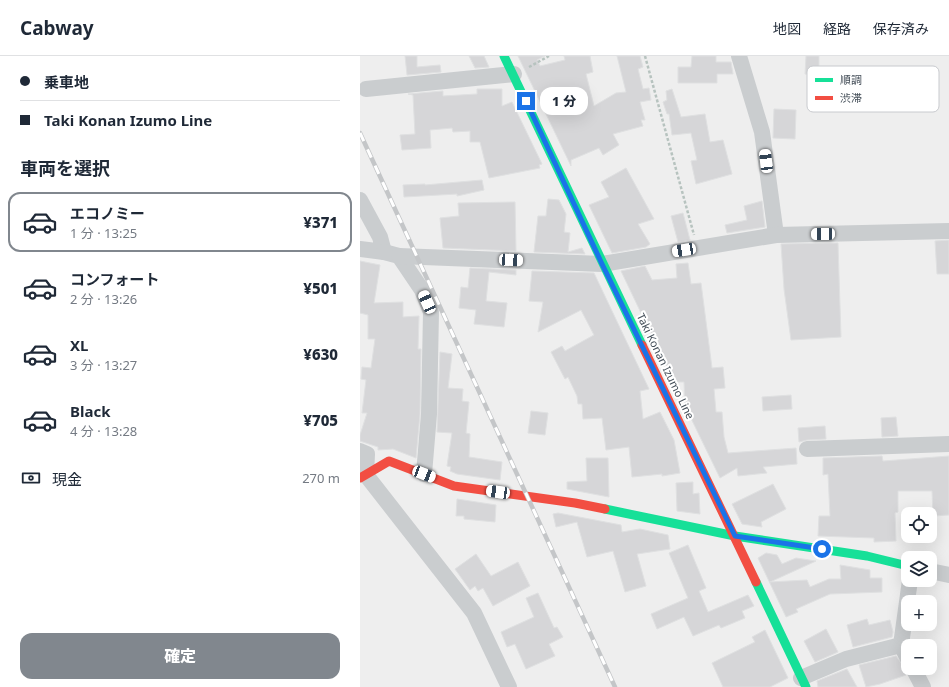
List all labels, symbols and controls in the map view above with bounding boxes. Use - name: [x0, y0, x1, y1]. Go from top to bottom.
- text: Cabway: [20, 15, 94, 41]
- text: 地図: [773, 19, 801, 38]
- text: 経路: [823, 19, 851, 38]
- text: 保存済み: [873, 19, 929, 38]
- legend: [807, 66, 939, 112]
- text: 乗車地: [44, 72, 89, 92]
- text: 順調: [840, 72, 862, 87]
- callout: 1 分: [540, 87, 588, 115]
- text: 渋滞: [840, 90, 862, 105]
- route end: [517, 92, 535, 110]
- text: 1 分: [552, 92, 576, 110]
- text: Taki Konan Izumo Line: [44, 110, 212, 130]
- car: [759, 148, 773, 174]
- text: 車両を選択: [20, 156, 110, 180]
- text: エコノミー: [70, 203, 145, 223]
- icon: car: [22, 204, 58, 240]
- text: ¥371: [303, 212, 338, 232]
- text: 1 分 · 13:25: [70, 224, 137, 242]
- car: [811, 228, 835, 240]
- car: [671, 242, 697, 258]
- car: [499, 253, 523, 267]
- text: コンフォート: [70, 269, 160, 289]
- icon: car: [22, 270, 58, 306]
- text: ¥501: [303, 278, 338, 298]
- car: [417, 289, 437, 315]
- text: 2 分 · 13:26: [70, 290, 137, 308]
- street label: Taki Konan Izumo Line: [634, 311, 698, 421]
- text: XL: [70, 335, 88, 355]
- icon: car: [22, 336, 58, 372]
- text: ¥630: [303, 344, 338, 364]
- text: 3 分 · 13:27: [70, 356, 137, 374]
- text: Black: [70, 401, 110, 421]
- icon: car: [22, 402, 58, 438]
- text: ¥705: [303, 410, 338, 430]
- text: 4 分 · 13:28: [70, 422, 137, 440]
- car: [411, 464, 437, 484]
- icon: cash: [20, 467, 42, 489]
- text: 現金: [52, 469, 82, 489]
- text: 270 m: [302, 469, 340, 487]
- car: [485, 484, 511, 500]
- map controls: [901, 507, 937, 675]
- button: locate: [901, 507, 937, 543]
- route start: [813, 540, 831, 558]
- button: layers: [901, 551, 937, 587]
- button: +: [901, 595, 937, 631]
- button: 確定: [20, 633, 340, 679]
- button: −: [901, 639, 937, 675]

